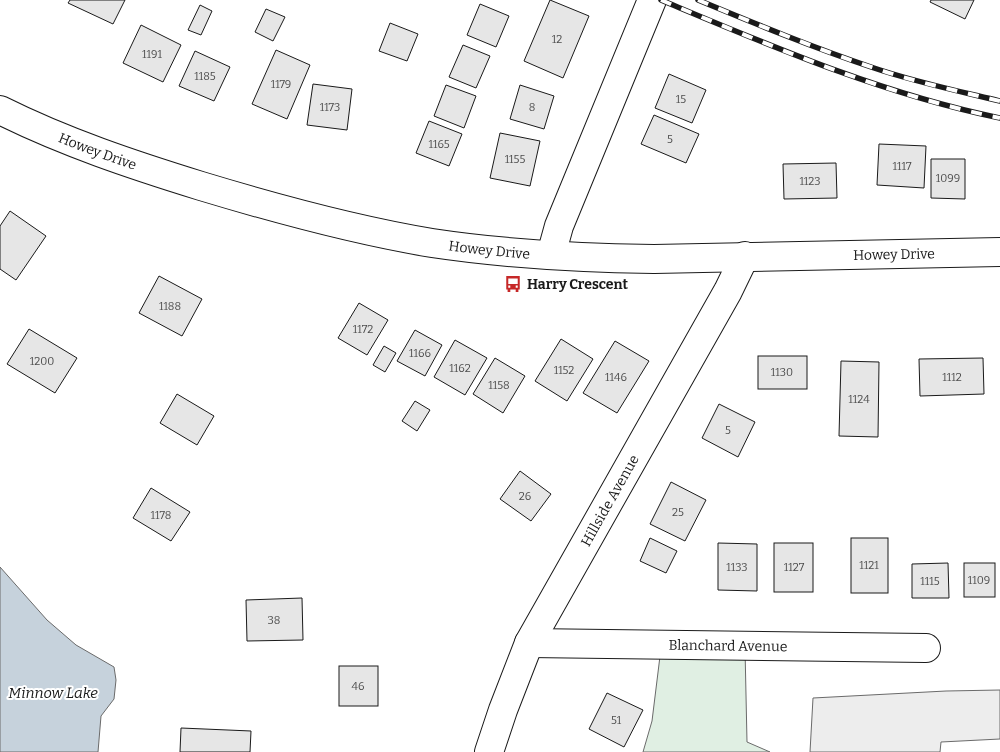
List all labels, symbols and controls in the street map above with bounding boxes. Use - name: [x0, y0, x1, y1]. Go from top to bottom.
- house number: 12: [552, 33, 562, 46]
- house number: 1191: [142, 48, 162, 61]
- house number: 1185: [194, 70, 216, 83]
- house number: 1179: [271, 78, 291, 91]
- house number: 15: [676, 93, 686, 106]
- house number: 1173: [320, 101, 340, 114]
- house number: 8: [529, 101, 535, 114]
- street label: Howey Drive: [56, 129, 139, 173]
- house number: 5: [667, 133, 673, 146]
- house number: 1165: [428, 138, 450, 151]
- house number: 1155: [505, 153, 525, 166]
- house number: 1117: [893, 160, 912, 173]
- house number: 1099: [936, 172, 960, 185]
- house number: 1123: [799, 175, 821, 188]
- street label: Howey Drive: [448, 237, 531, 262]
- street label: Howey Drive: [853, 245, 935, 263]
- bus stop icon: Harry Crescent: [503, 274, 523, 294]
- place label: Harry Crescent: [527, 276, 628, 293]
- house number: 1188: [159, 300, 181, 313]
- house number: 1172: [353, 323, 373, 336]
- house number: 1166: [409, 347, 431, 360]
- house number: 1200: [30, 355, 54, 368]
- house number: 1162: [449, 362, 471, 375]
- house number: 1152: [554, 364, 574, 377]
- house number: 1130: [771, 366, 793, 379]
- house number: 1146: [605, 371, 627, 384]
- house number: 1112: [942, 371, 962, 384]
- house number: 1158: [488, 379, 510, 392]
- house number: 1124: [848, 393, 870, 406]
- house number: 5: [725, 424, 731, 437]
- street label: Hillside Avenue: [577, 452, 642, 549]
- house number: 26: [519, 490, 531, 503]
- house number: 25: [672, 506, 684, 519]
- house number: 1178: [151, 509, 171, 522]
- house number: 1121: [859, 559, 879, 572]
- house number: 1133: [726, 561, 748, 574]
- house number: 1127: [784, 561, 805, 574]
- house number: 1109: [968, 574, 990, 587]
- house number: 1115: [920, 575, 940, 588]
- house number: 38: [268, 614, 280, 627]
- street label: Blanchard Avenue: [668, 636, 788, 655]
- house number: 46: [352, 680, 364, 693]
- water label: Minnow Lake: [8, 684, 98, 702]
- house number: 51: [611, 714, 622, 727]

